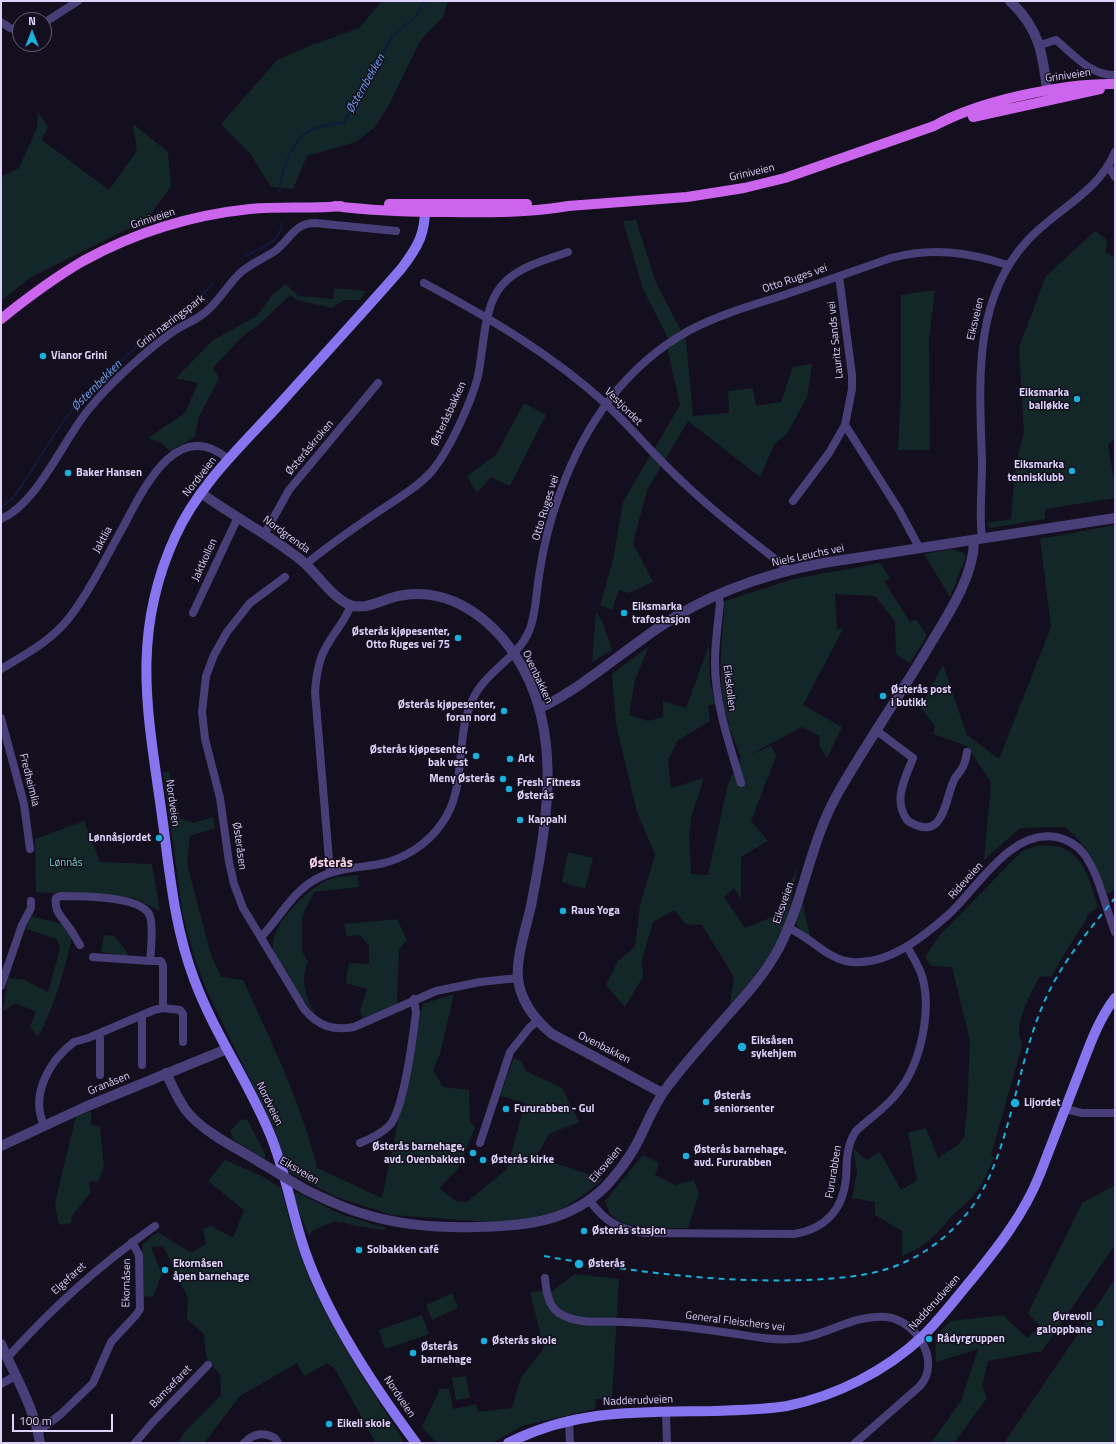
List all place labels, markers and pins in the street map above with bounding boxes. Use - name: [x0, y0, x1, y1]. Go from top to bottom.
- place label: Vianor Grini: [51, 349, 107, 363]
- marker: Vianor Grini: [38, 351, 48, 361]
- place label: Eiksmarka balløkke: [1019, 386, 1069, 412]
- marker: Eiksmarka balløkke: [1072, 394, 1082, 404]
- place label: Eiksmarka tennisklubb: [1008, 458, 1064, 484]
- place label: Baker Hansen: [76, 466, 142, 480]
- marker: Eiksmarka tennisklubb: [1067, 466, 1077, 476]
- marker: Baker Hansen: [63, 468, 73, 478]
- place label: Eiksmarka trafostasjon: [632, 600, 690, 626]
- marker: Eiksmarka trafostasjon: [619, 608, 629, 618]
- place label: Østerås kjøpesenter, Otto Ruges vei 75: [352, 625, 450, 651]
- marker: Østerås kjøpesenter, Otto Ruges vei 75: [453, 633, 463, 643]
- place label: Østerås post i butikk: [891, 683, 951, 709]
- marker: Østerås post i butikk: [878, 691, 888, 701]
- place label: Østerås kjøpesenter, foran nord: [398, 698, 496, 724]
- marker: Østerås kjøpesenter, foran nord: [499, 706, 509, 716]
- place label: Østerås kjøpesenter, bak vest: [370, 743, 468, 769]
- marker: Østerås kjøpesenter, bak vest: [471, 751, 481, 761]
- place label: Ark: [518, 752, 534, 766]
- marker: Ark: [505, 754, 515, 764]
- place label: Meny Østerås: [429, 772, 495, 786]
- marker: Meny Østerås: [498, 774, 508, 784]
- place label: Fresh Fitness Østerås: [517, 776, 581, 802]
- marker: Fresh Fitness Østerås: [504, 784, 514, 794]
- place label: Kappahl: [528, 813, 567, 827]
- marker: Kappahl: [515, 815, 525, 825]
- place label: Lønnåsjordet: [89, 831, 151, 845]
- marker: Lønnåsjordet: [154, 833, 164, 843]
- place label: Raus Yoga: [571, 904, 620, 918]
- marker: Raus Yoga: [558, 906, 568, 916]
- place label: Eiksåsen sykehjem: [751, 1034, 797, 1060]
- marker: Eiksåsen sykehjem: [736, 1041, 748, 1053]
- place label: Østerås seniorsenter: [714, 1089, 774, 1115]
- place label: Lijordet: [1024, 1096, 1060, 1110]
- marker: Østerås seniorsenter: [701, 1097, 711, 1107]
- marker: Lijordet: [1009, 1097, 1021, 1109]
- place label: Fururabben - Gul: [514, 1102, 594, 1116]
- marker: Fururabben - Gul: [501, 1104, 511, 1114]
- place label: Østerås barnehage, avd. Ovenbakken: [372, 1140, 465, 1166]
- place label: Østerås barnehage, avd. Fururabben: [694, 1143, 787, 1169]
- marker: Østerås barnehage, avd. Ovenbakken: [468, 1148, 478, 1158]
- marker: Østerås barnehage, avd. Fururabben: [681, 1151, 691, 1161]
- place label: Østerås kirke: [491, 1153, 554, 1167]
- marker: Østerås kirke: [478, 1155, 488, 1165]
- place label: Østerås stasjon: [592, 1224, 666, 1238]
- marker: Østerås stasjon: [579, 1226, 589, 1236]
- place label: Solbakken café: [367, 1243, 439, 1257]
- marker: Solbakken café: [354, 1245, 364, 1255]
- place label: Ekornåsen åpen barnehage: [173, 1257, 249, 1283]
- place label: Østerås: [588, 1257, 625, 1271]
- marker: Østerås: [573, 1258, 585, 1270]
- marker: Ekornåsen åpen barnehage: [160, 1265, 170, 1275]
- place label: Øvrevoll galoppbane: [1036, 1310, 1092, 1336]
- marker: Øvrevoll galoppbane: [1095, 1318, 1105, 1328]
- place label: Rådyrgruppen: [937, 1332, 1005, 1346]
- place label: Østerås skole: [492, 1334, 556, 1348]
- marker: Rådyrgruppen: [924, 1334, 934, 1344]
- marker: Østerås skole: [479, 1336, 489, 1346]
- place label: Østerås barnehage: [421, 1340, 472, 1366]
- marker: Østerås barnehage: [408, 1348, 418, 1358]
- place label: Eikeli skole: [337, 1417, 391, 1431]
- marker: Eikeli skole: [324, 1419, 334, 1429]

